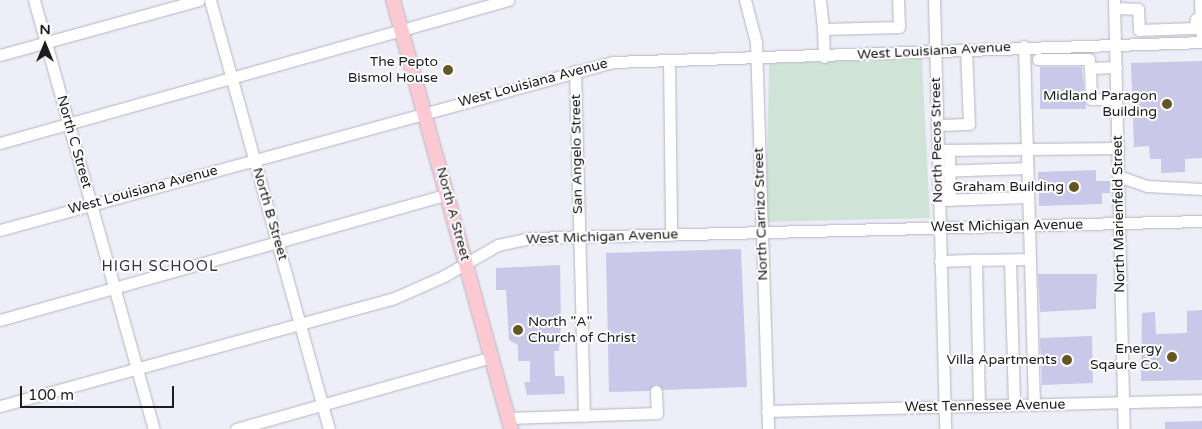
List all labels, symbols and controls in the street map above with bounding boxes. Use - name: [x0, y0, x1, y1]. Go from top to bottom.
- north arrow: [20, 20, 70, 70]
- text: N: [39, 21, 51, 38]
- street label: West Louisiana Avenue: [857, 39, 1011, 63]
- place label: The Pepto Bismol House: [348, 54, 438, 86]
- street label: West Louisiana Avenue: [456, 55, 610, 111]
- marker: The Pepto Bismol House: [442, 64, 454, 76]
- street label: North Pecos Street: [928, 77, 946, 203]
- place label: Midland Paragon Building: [1043, 88, 1157, 120]
- street label: North C Street: [53, 94, 95, 190]
- street label: San Angelo Street: [568, 94, 586, 214]
- marker: Midland Paragon Building: [1161, 98, 1173, 110]
- street label: North Marienfeld Street: [1109, 135, 1129, 293]
- street label: North Carrizo Street: [750, 147, 772, 281]
- street label: West Louisiana Avenue: [66, 162, 220, 218]
- street label: North A Street: [432, 165, 474, 263]
- street label: North B Street: [249, 166, 291, 262]
- place label: Graham Building: [953, 179, 1064, 195]
- marker: Graham Building: [1068, 181, 1080, 193]
- street label: West Michigan Avenue: [931, 216, 1083, 236]
- street label: West Michigan Avenue: [526, 226, 678, 248]
- district label: HIGH SCHOOL: [100, 258, 220, 276]
- place label: North "A" Church of Christ: [528, 314, 636, 347]
- marker: North "A" Church of Christ: [512, 324, 524, 336]
- place label: Energy Sqaure Co.: [1090, 341, 1162, 374]
- marker: Energy Sqaure Co.: [1166, 351, 1178, 363]
- place label: Villa Apartments: [946, 352, 1057, 368]
- marker: Villa Apartments: [1061, 354, 1073, 366]
- scale bar: [22, 376, 176, 408]
- text: 100 m: [28, 386, 74, 404]
- street label: West Tennessee Avenue: [905, 396, 1065, 416]

